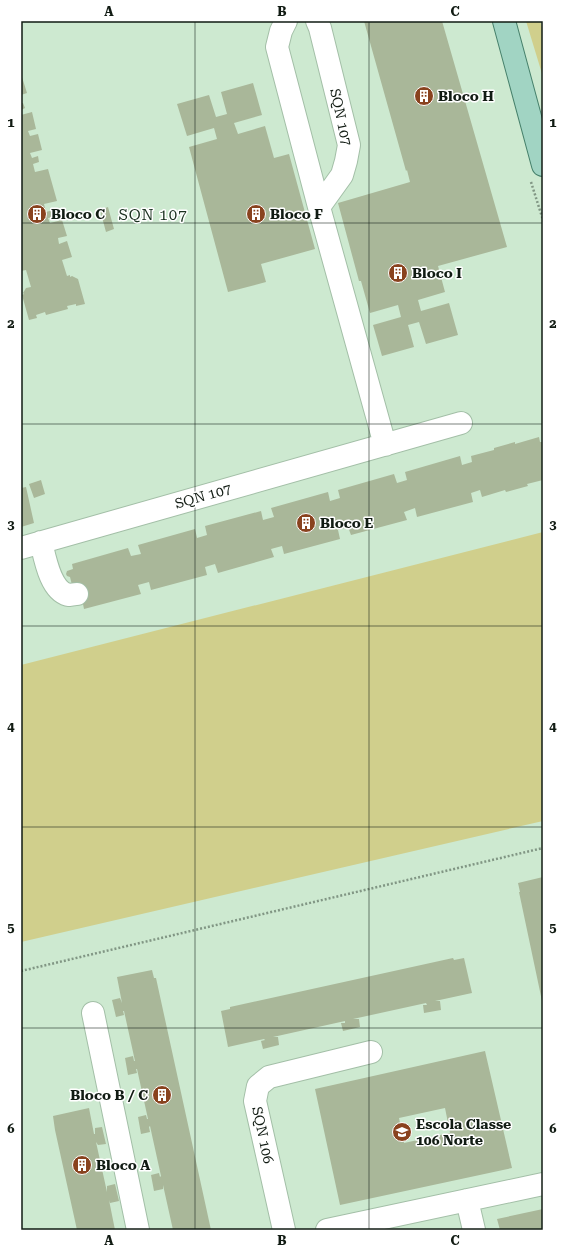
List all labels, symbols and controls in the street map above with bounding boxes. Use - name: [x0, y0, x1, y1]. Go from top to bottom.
- text: A: [104, 4, 114, 19]
- text: B: [277, 4, 287, 19]
- text: C: [450, 4, 460, 19]
- building icon: Bloco H: [413, 85, 435, 107]
- street label: SQN 107: [327, 87, 355, 147]
- place label: Bloco H: [438, 88, 494, 104]
- text: 1: [7, 115, 15, 130]
- text: 1: [549, 115, 557, 130]
- building icon: Bloco C: [26, 203, 48, 225]
- building icon: Bloco F: [245, 203, 267, 225]
- place label: Bloco C: [51, 206, 105, 222]
- district label: SQN 107: [118, 206, 188, 224]
- place label: Bloco F: [270, 206, 323, 222]
- building icon: Bloco I: [387, 262, 409, 284]
- place label: Bloco I: [412, 265, 462, 281]
- text: 2: [7, 316, 15, 331]
- text: 2: [549, 316, 557, 331]
- street label: SQN 107: [173, 480, 233, 512]
- building icon: Bloco E: [295, 512, 317, 534]
- place label: Bloco E: [320, 515, 373, 531]
- text: 3: [7, 517, 15, 532]
- text: 3: [549, 517, 557, 532]
- text: 4: [7, 719, 15, 734]
- text: 4: [549, 719, 557, 734]
- text: 5: [7, 920, 15, 935]
- text: 5: [549, 920, 557, 935]
- building icon: Bloco B / C: [151, 1084, 173, 1106]
- place label: Bloco B / C: [70, 1087, 148, 1103]
- street label: SQN 106: [249, 1105, 277, 1165]
- place label: Escola Classe 106 Norte: [416, 1116, 511, 1148]
- text: 6: [7, 1121, 15, 1136]
- school or university icon: Escola Classe 106 Norte: [391, 1121, 413, 1143]
- text: 6: [549, 1121, 557, 1136]
- building icon: Bloco A: [71, 1154, 93, 1176]
- place label: Bloco A: [96, 1157, 150, 1173]
- text: A: [104, 1233, 114, 1248]
- text: B: [277, 1233, 287, 1248]
- text: C: [450, 1233, 460, 1248]

